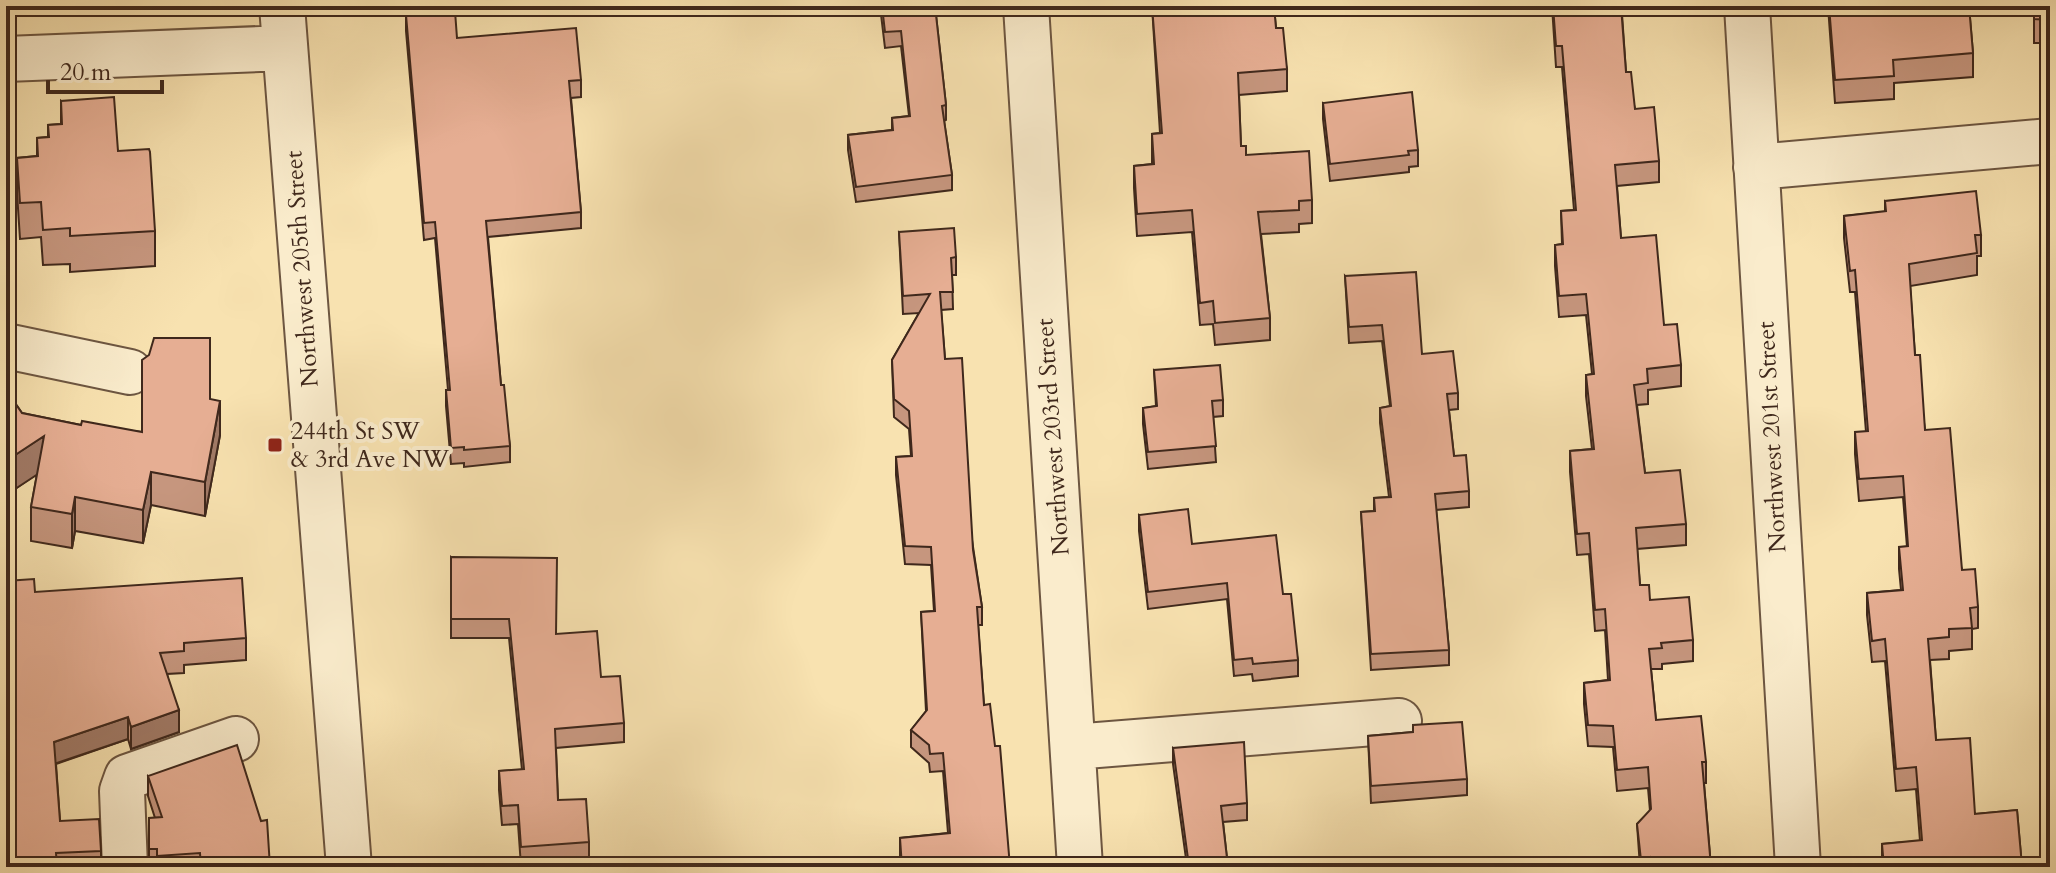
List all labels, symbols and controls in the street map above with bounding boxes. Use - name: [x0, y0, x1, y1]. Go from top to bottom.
- scale bar: [48, 44, 162, 94]
- text: 20 m: [60, 56, 112, 89]
- street label: Northwest 205th Street: [277, 149, 327, 388]
- street label: Northwest 203rd Street: [1028, 317, 1078, 557]
- street label: Northwest 201st Street: [1749, 320, 1795, 554]
- place label: 244th St SW & 3rd Ave NW: [291, 415, 450, 476]
- marker: 244th St SW & 3rd Ave NW: [266, 436, 284, 454]

